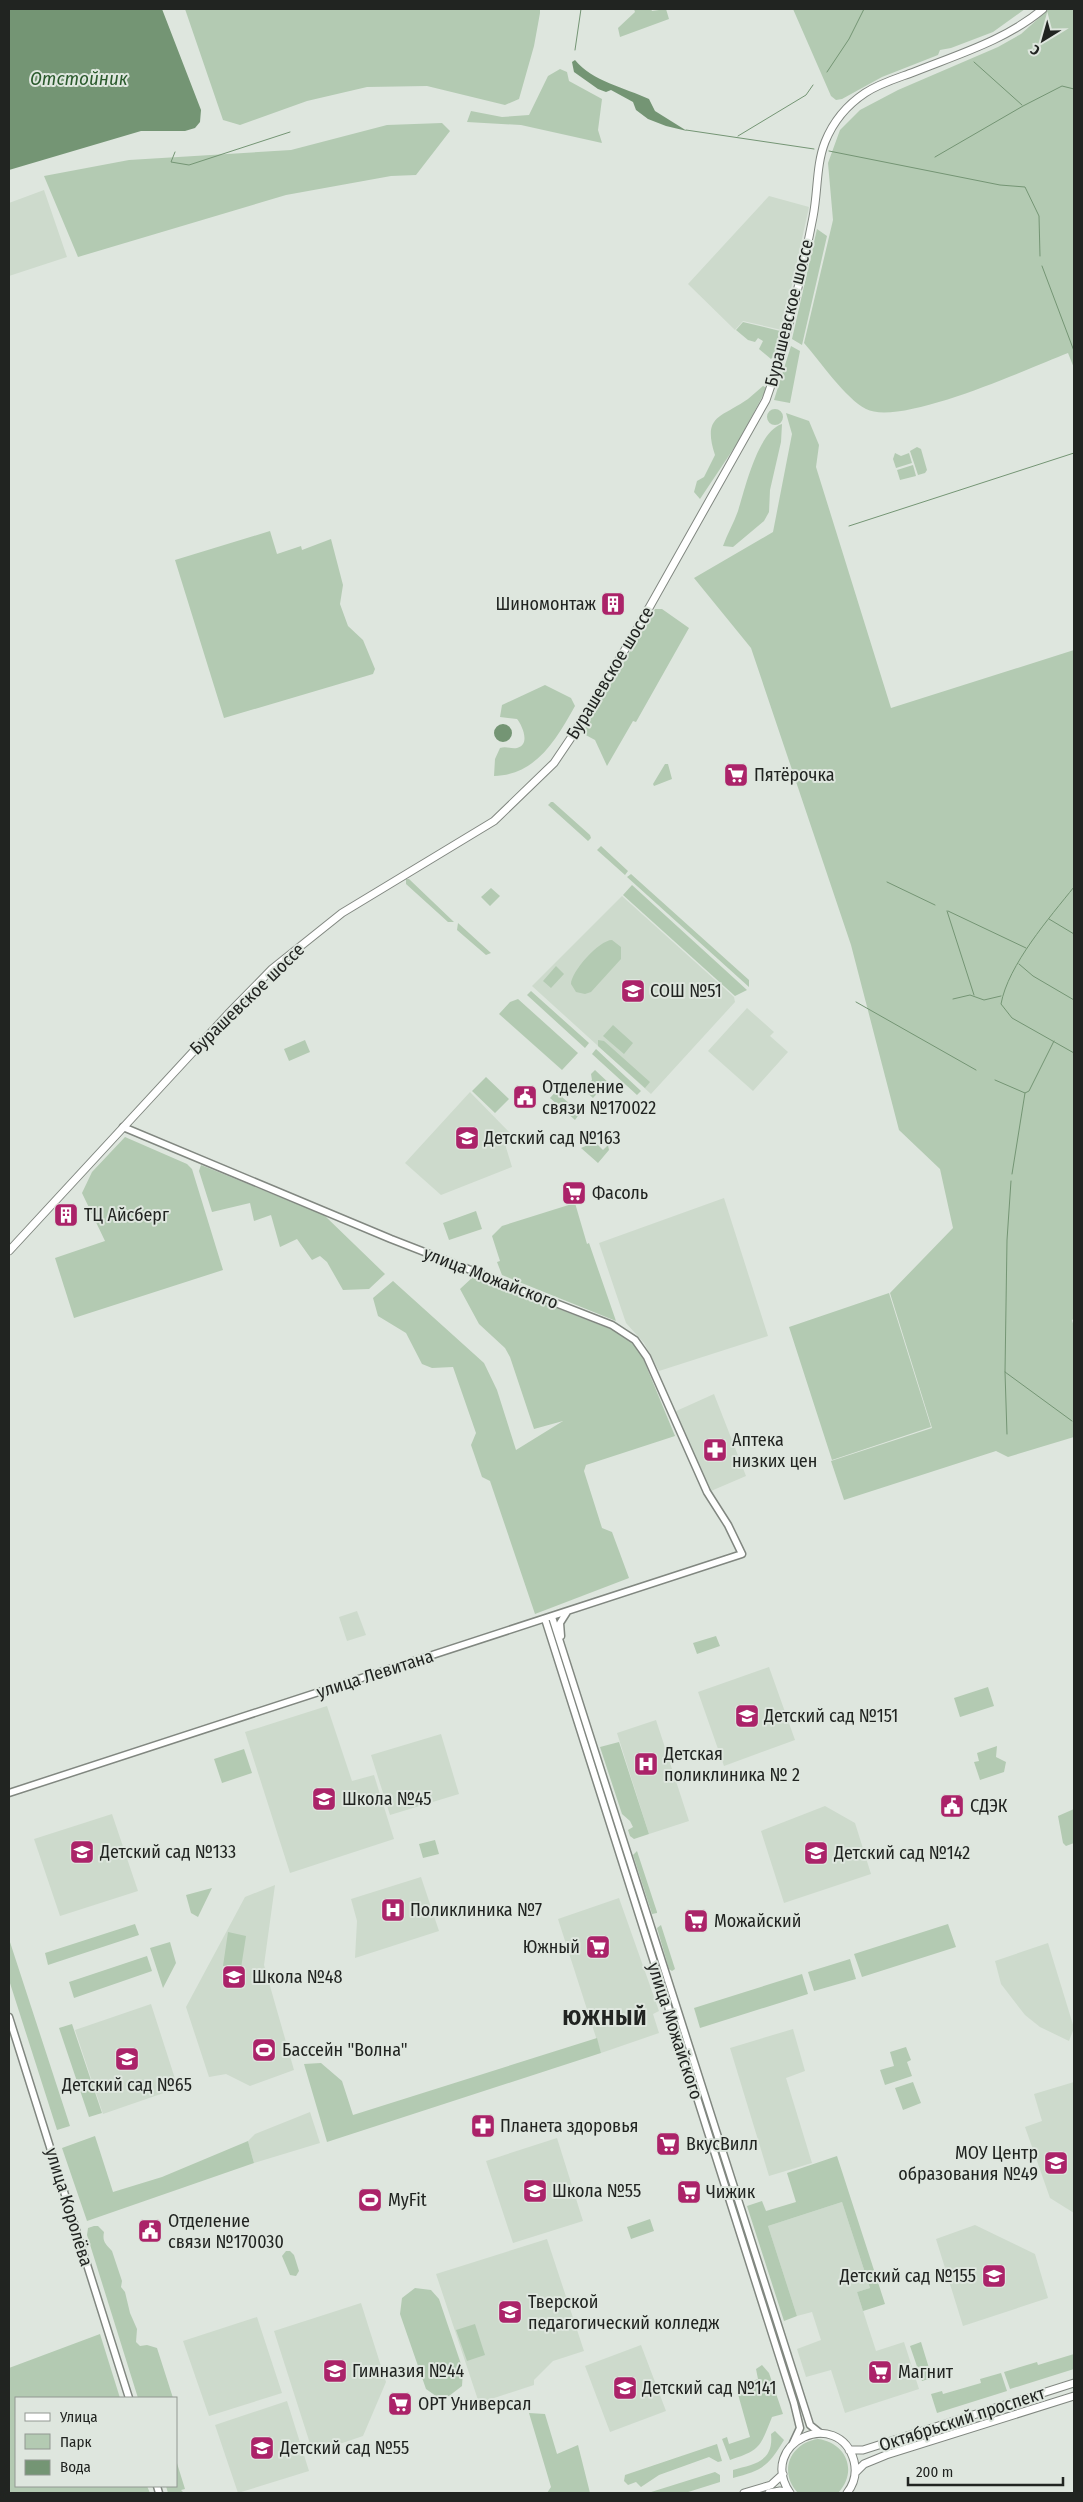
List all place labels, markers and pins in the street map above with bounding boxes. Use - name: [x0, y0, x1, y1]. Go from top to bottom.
- building icon: Шиномонтаж: [600, 591, 626, 617]
- place label: Шиномонтаж: [495, 593, 596, 615]
- supermarket icon: Пятёрочка: [723, 762, 749, 788]
- place label: Пятёрочка: [754, 764, 835, 786]
- school or university icon: СОШ №51: [620, 978, 646, 1004]
- place label: СОШ №51: [650, 980, 722, 1002]
- place label: Отделение связи №170022: [542, 1076, 656, 1119]
- public building icon: Отделение связи №170022: [512, 1084, 538, 1110]
- school or university icon: Детский сад №163: [454, 1125, 480, 1151]
- place label: Детский сад №163: [483, 1127, 621, 1149]
- supermarket icon: Фасоль: [561, 1180, 587, 1206]
- place label: Фасоль: [592, 1182, 648, 1204]
- building icon: ТЦ Айсберг: [53, 1202, 79, 1228]
- place label: ТЦ Айсберг: [84, 1204, 169, 1226]
- place label: Аптека низких цен: [732, 1429, 817, 1472]
- pharmacy icon: Аптека низких цен: [702, 1437, 728, 1463]
- school or university icon: Детский сад №151: [734, 1703, 760, 1729]
- place label: Детский сад №151: [763, 1705, 898, 1727]
- place label: Детская поликлиника № 2: [663, 1743, 800, 1786]
- hospital icon: Детская поликлиника № 2: [633, 1751, 659, 1777]
- school or university icon: Школа №45: [311, 1786, 337, 1812]
- place label: Школа №45: [342, 1788, 432, 1810]
- public building icon: СДЭК: [939, 1793, 965, 1819]
- place label: СДЭК: [970, 1795, 1008, 1817]
- school or university icon: Детский сад №133: [69, 1839, 95, 1865]
- school or university icon: Детский сад №142: [803, 1840, 829, 1866]
- place label: Детский сад №133: [99, 1841, 236, 1863]
- place label: Детский сад №142: [833, 1842, 970, 1864]
- hospital icon: Поликлиника №7: [380, 1897, 406, 1923]
- place label: Поликлиника №7: [410, 1899, 542, 1921]
- supermarket icon: Можайский: [683, 1908, 709, 1934]
- place label: Можайский: [714, 1910, 801, 1932]
- supermarket icon: Южный: [585, 1934, 611, 1960]
- place label: Южный: [523, 1936, 580, 1958]
- school or university icon: Школа №48: [221, 1964, 247, 1990]
- place label: Школа №48: [252, 1966, 343, 1988]
- sports icon: Бассейн "Волна": [251, 2037, 277, 2063]
- place label: Бассейн "Волна": [282, 2039, 408, 2061]
- school or university icon: Детский сад №65: [114, 2046, 140, 2072]
- place label: Детский сад №65: [61, 2074, 192, 2096]
- pharmacy icon: Планета здоровья: [470, 2113, 496, 2139]
- place label: Планета здоровья: [500, 2115, 638, 2137]
- supermarket icon: ВкусВилл: [655, 2131, 681, 2157]
- place label: ВкусВилл: [686, 2133, 758, 2155]
- place label: МОУ Центр образования №49: [898, 2142, 1038, 2185]
- school or university icon: МОУ Центр образования №49: [1043, 2150, 1069, 2176]
- school or university icon: Школа №55: [522, 2178, 548, 2204]
- supermarket icon: Чижик: [676, 2179, 702, 2205]
- place label: Школа №55: [552, 2180, 641, 2202]
- place label: Чижик: [706, 2181, 756, 2203]
- sports icon: MyFit: [357, 2187, 383, 2213]
- place label: MyFit: [388, 2189, 427, 2211]
- place label: Отделение связи №170030: [168, 2210, 284, 2253]
- public building icon: Отделение связи №170030: [137, 2218, 163, 2244]
- school or university icon: Детский сад №155: [981, 2263, 1007, 2289]
- place label: Детский сад №155: [839, 2265, 976, 2287]
- place label: Тверской педагогический колледж: [528, 2291, 720, 2334]
- school or university icon: Тверской педагогический колледж: [497, 2299, 523, 2325]
- school or university icon: Гимназия №44: [322, 2358, 348, 2384]
- supermarket icon: Магнит: [867, 2359, 893, 2385]
- place label: Гимназия №44: [352, 2360, 464, 2382]
- place label: Магнит: [898, 2361, 954, 2383]
- school or university icon: Детский сад №141: [612, 2375, 638, 2401]
- place label: Детский сад №141: [641, 2377, 777, 2399]
- supermarket icon: ОРТ Универсал: [387, 2391, 413, 2417]
- place label: ОРТ Универсал: [418, 2393, 531, 2415]
- school or university icon: Детский сад №55: [249, 2435, 275, 2461]
- place label: Детский сад №55: [279, 2437, 409, 2459]

